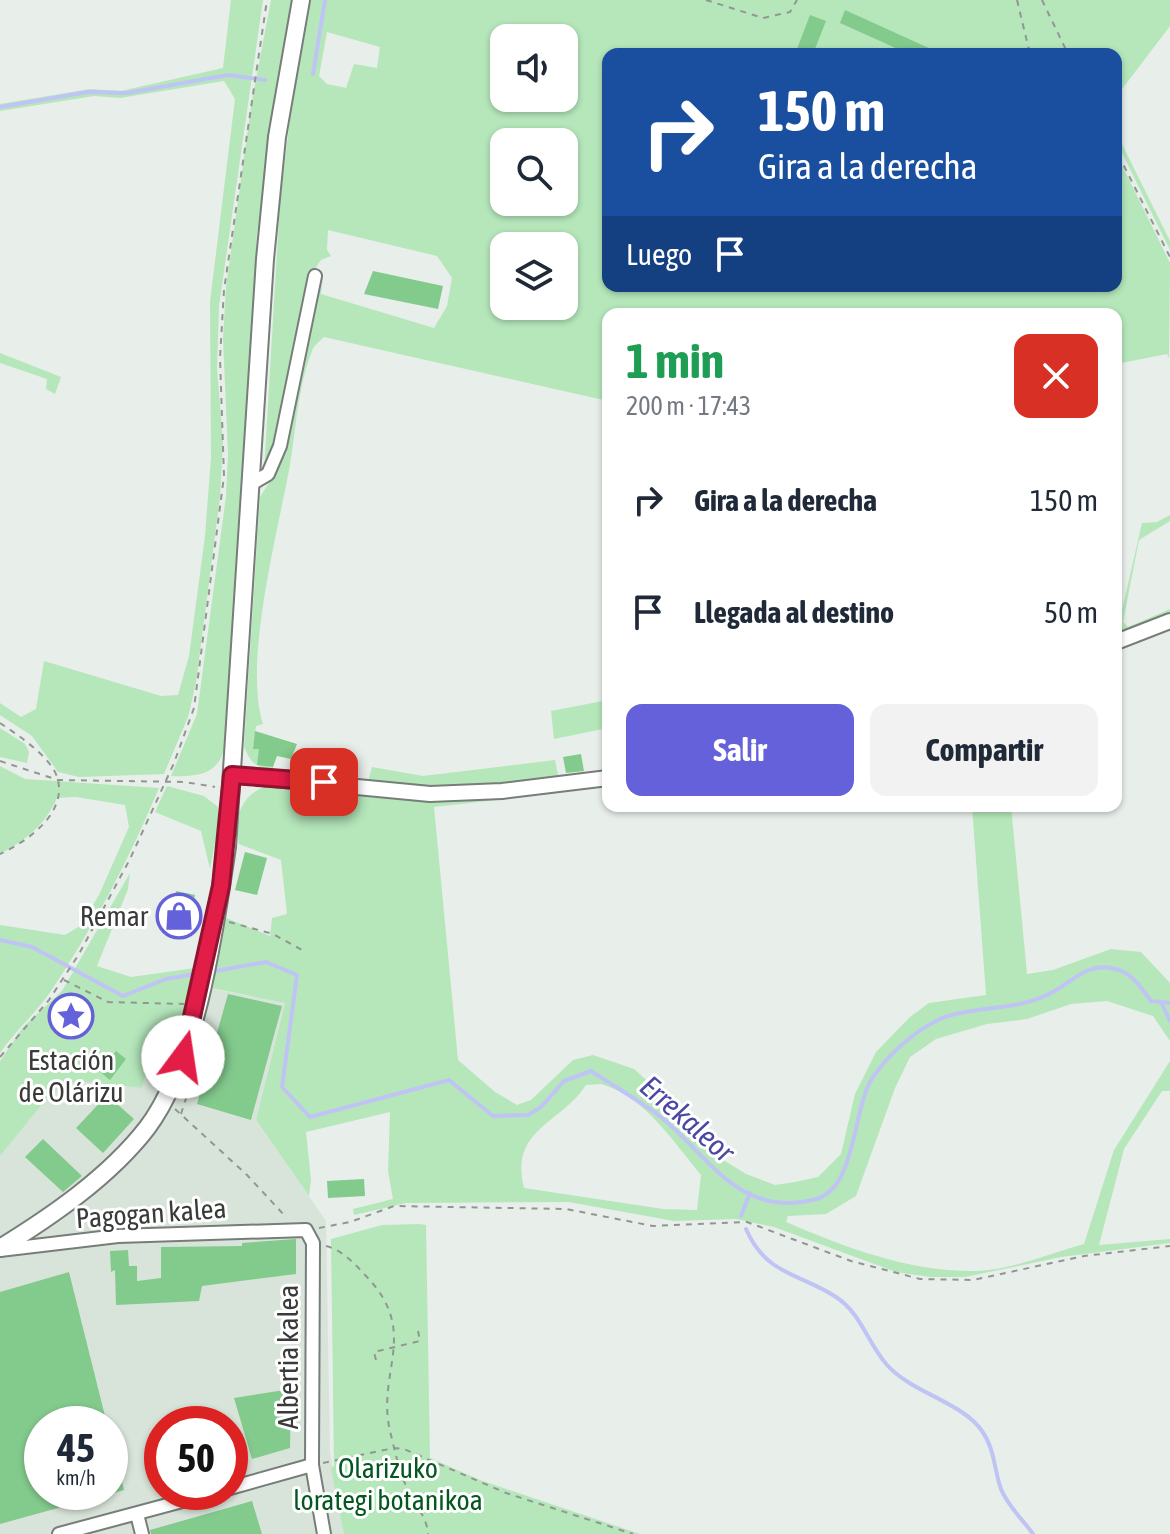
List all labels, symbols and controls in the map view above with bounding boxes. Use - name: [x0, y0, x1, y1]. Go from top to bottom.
- map controls: [490, 24, 578, 320]
- button: sound: [490, 24, 578, 112]
- text: 150 m: [758, 79, 885, 143]
- icon: right: [626, 80, 730, 184]
- button: search: [490, 128, 578, 216]
- text: Gira a la derecha: [758, 145, 978, 187]
- button: layers: [490, 232, 578, 320]
- icon: arrive: [708, 232, 752, 276]
- text: Luego: [626, 237, 692, 271]
- text: 1 min: [626, 333, 724, 388]
- button: close: [1014, 334, 1098, 418]
- text: 200 m · 17:43: [626, 391, 751, 421]
- icon: right: [626, 478, 670, 522]
- text: Gira a la derecha: [694, 483, 877, 517]
- text: 150 m: [1030, 483, 1098, 517]
- icon: arrive: [626, 590, 670, 634]
- text: Llegada al destino: [694, 595, 894, 629]
- text: 50 m: [1044, 595, 1098, 629]
- button: Salir: [626, 704, 854, 796]
- button: Compartir: [870, 704, 1098, 796]
- pin: [290, 748, 358, 816]
- icon: arrive: [302, 760, 346, 804]
- shop icon: Remar: [155, 892, 203, 940]
- place label: Remar: [80, 900, 149, 932]
- place icon: Estación de Olárizu: [47, 992, 95, 1040]
- position arrow: [141, 1015, 225, 1099]
- place label: Estación de Olárizu: [19, 1044, 123, 1108]
- water label: Errekaleor: [634, 1068, 742, 1169]
- street label: Pagogan kalea: [75, 1192, 227, 1234]
- street label: Albertia kalea: [272, 1285, 304, 1429]
- speed limit sign: 50: [144, 1406, 248, 1510]
- text: 45: [57, 1425, 95, 1470]
- park label: Olarizuko lorategi botanikoa: [293, 1452, 483, 1516]
- text: km/h: [56, 1466, 96, 1489]

